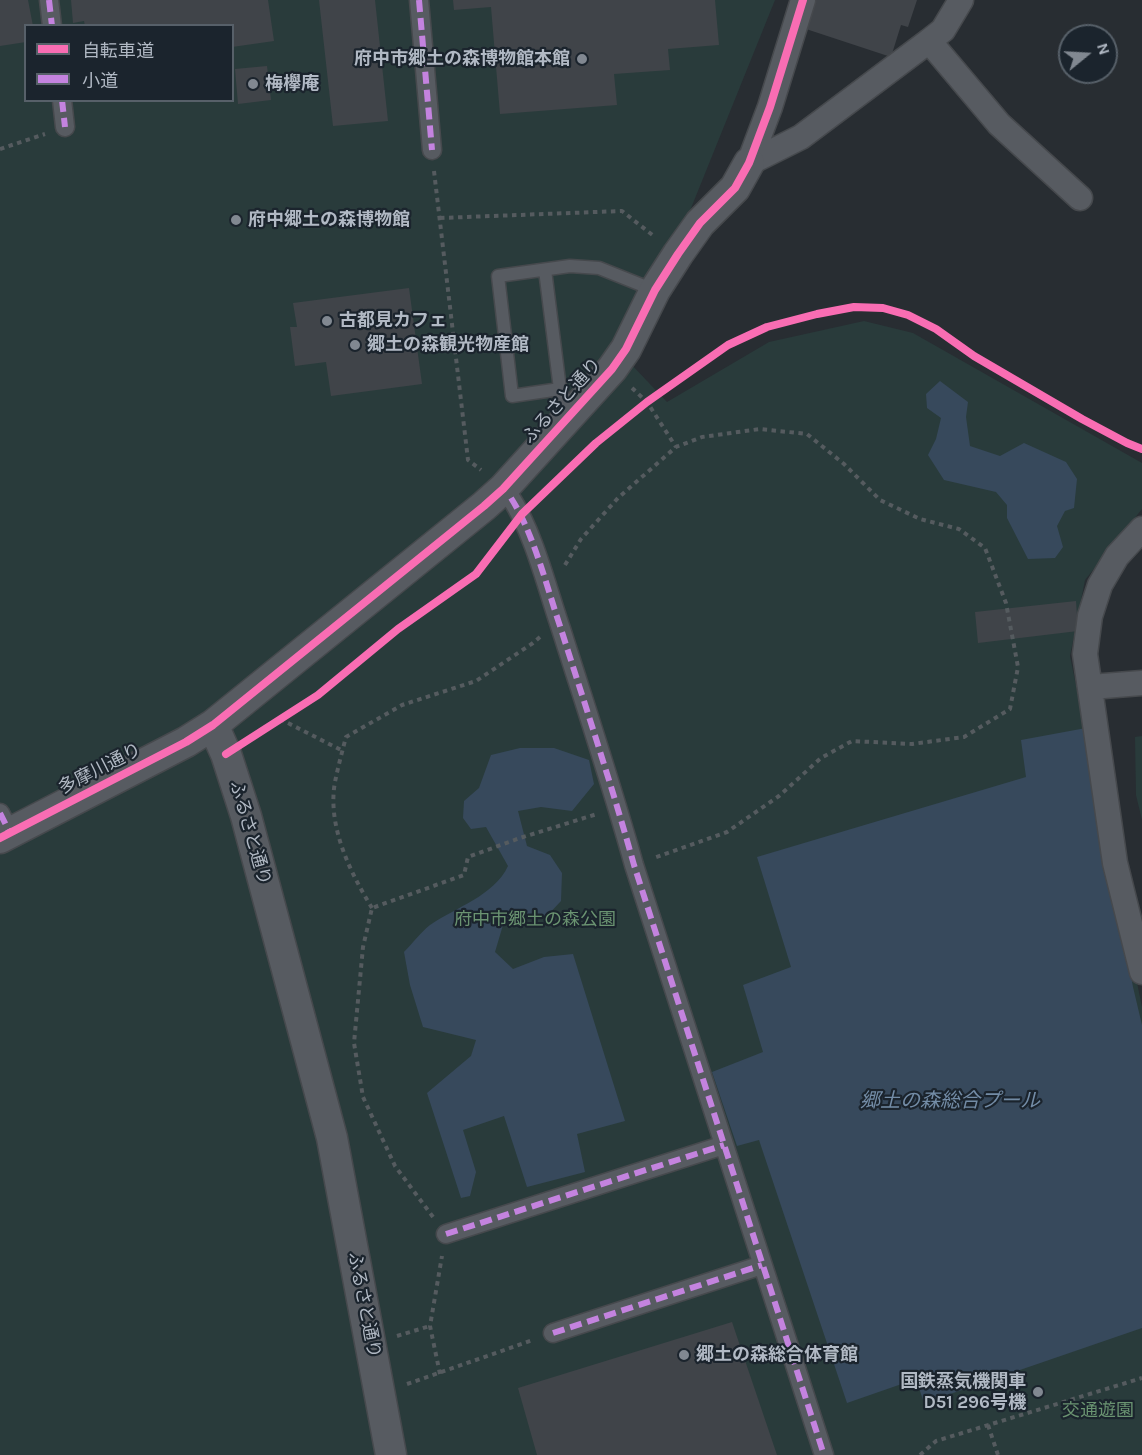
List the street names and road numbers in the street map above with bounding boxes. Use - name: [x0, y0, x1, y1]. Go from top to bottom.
- street label: ふるさと通り: [518, 354, 606, 448]
- street label: 多摩川通り: [55, 739, 145, 799]
- street label: ふるさと通り: [225, 778, 275, 888]
- street label: ふるさと通り: [343, 1250, 385, 1360]

